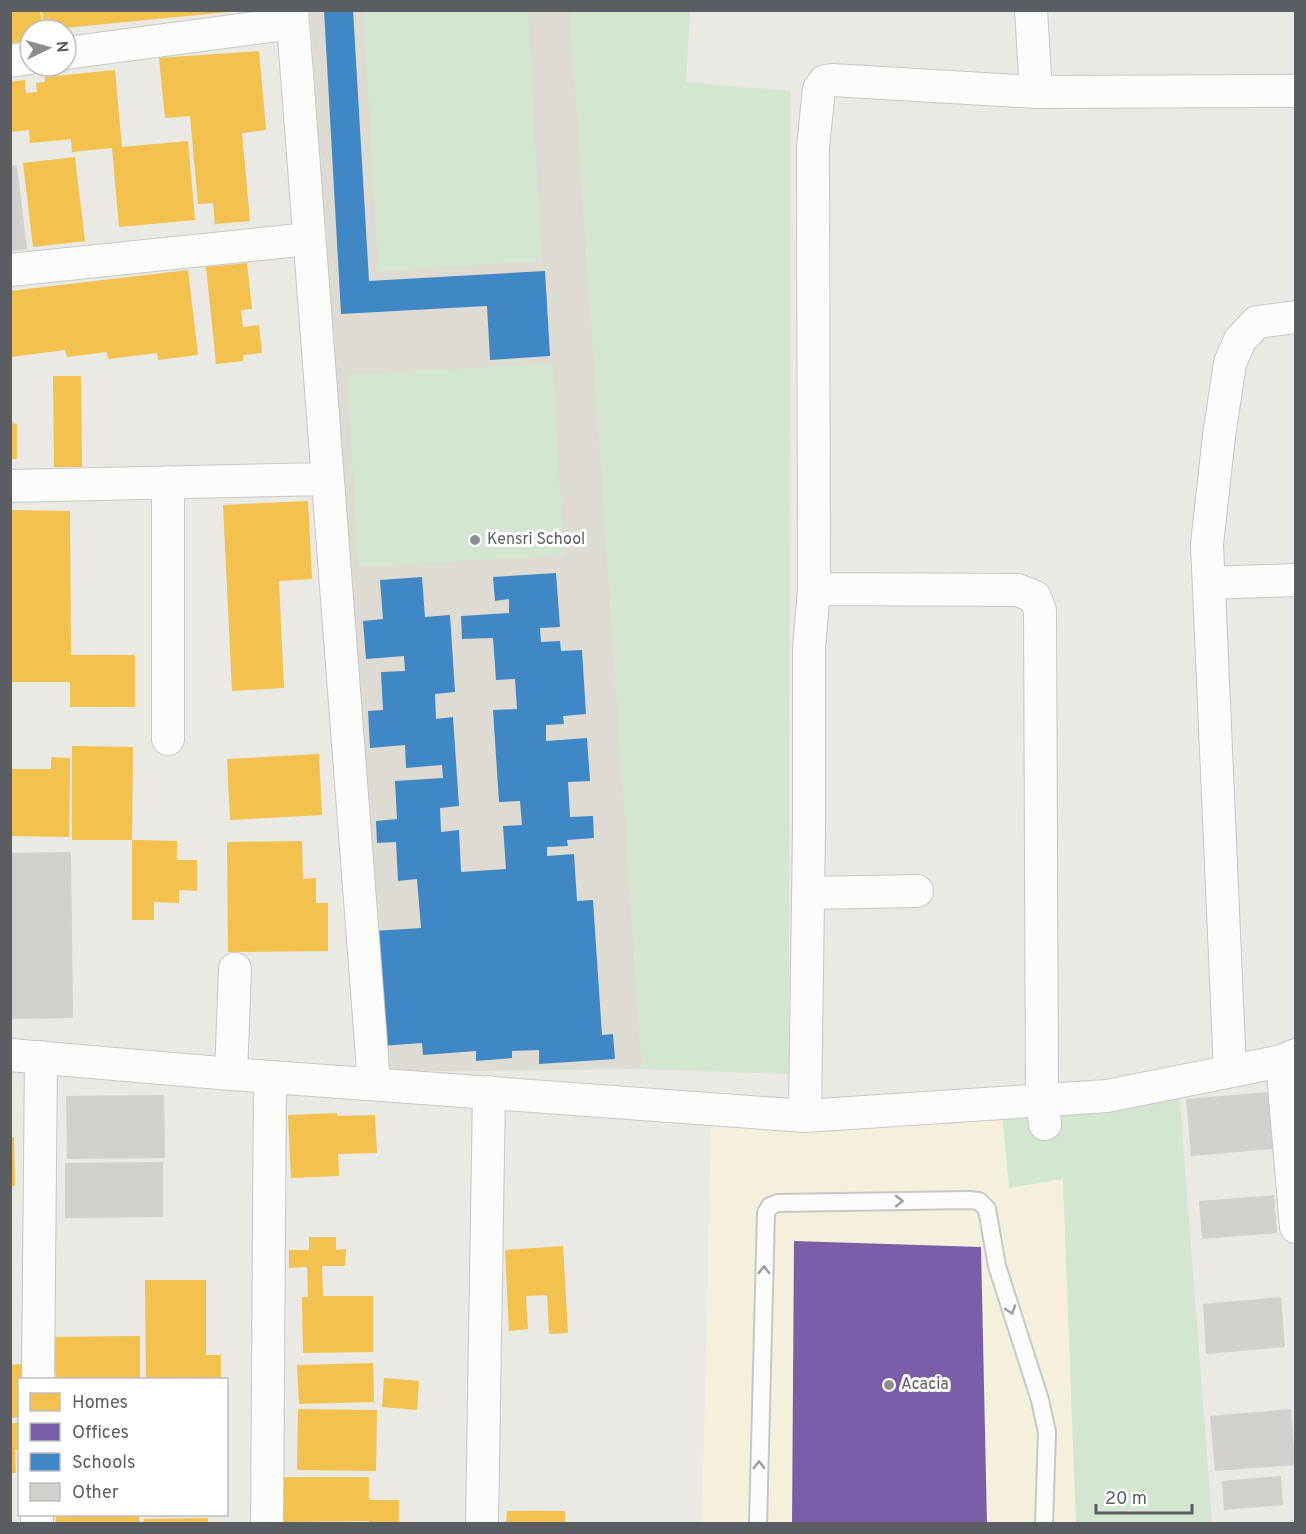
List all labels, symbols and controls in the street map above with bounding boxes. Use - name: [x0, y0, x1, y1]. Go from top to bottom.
- north arrow: [18, 18, 78, 78]
- text: N: [50, 40, 71, 53]
- place label: Kensri School: [487, 530, 585, 550]
- marker: Kensri School: [468, 533, 482, 547]
- one-way arrow: [895, 1195, 904, 1207]
- one-way arrow: [757, 1266, 770, 1275]
- one-way arrow: [1004, 1304, 1017, 1315]
- place label: Acacia: [901, 1375, 949, 1395]
- legend: [18, 1378, 228, 1516]
- marker: Acacia: [882, 1378, 896, 1392]
- text: Homes: [72, 1392, 128, 1415]
- text: Offices: [72, 1422, 129, 1445]
- text: Schools: [72, 1452, 135, 1475]
- one-way arrow: [753, 1461, 765, 1470]
- scale bar: [1096, 1477, 1192, 1515]
- text: Other: [72, 1482, 119, 1505]
- text: 20 m: [1105, 1488, 1147, 1511]

